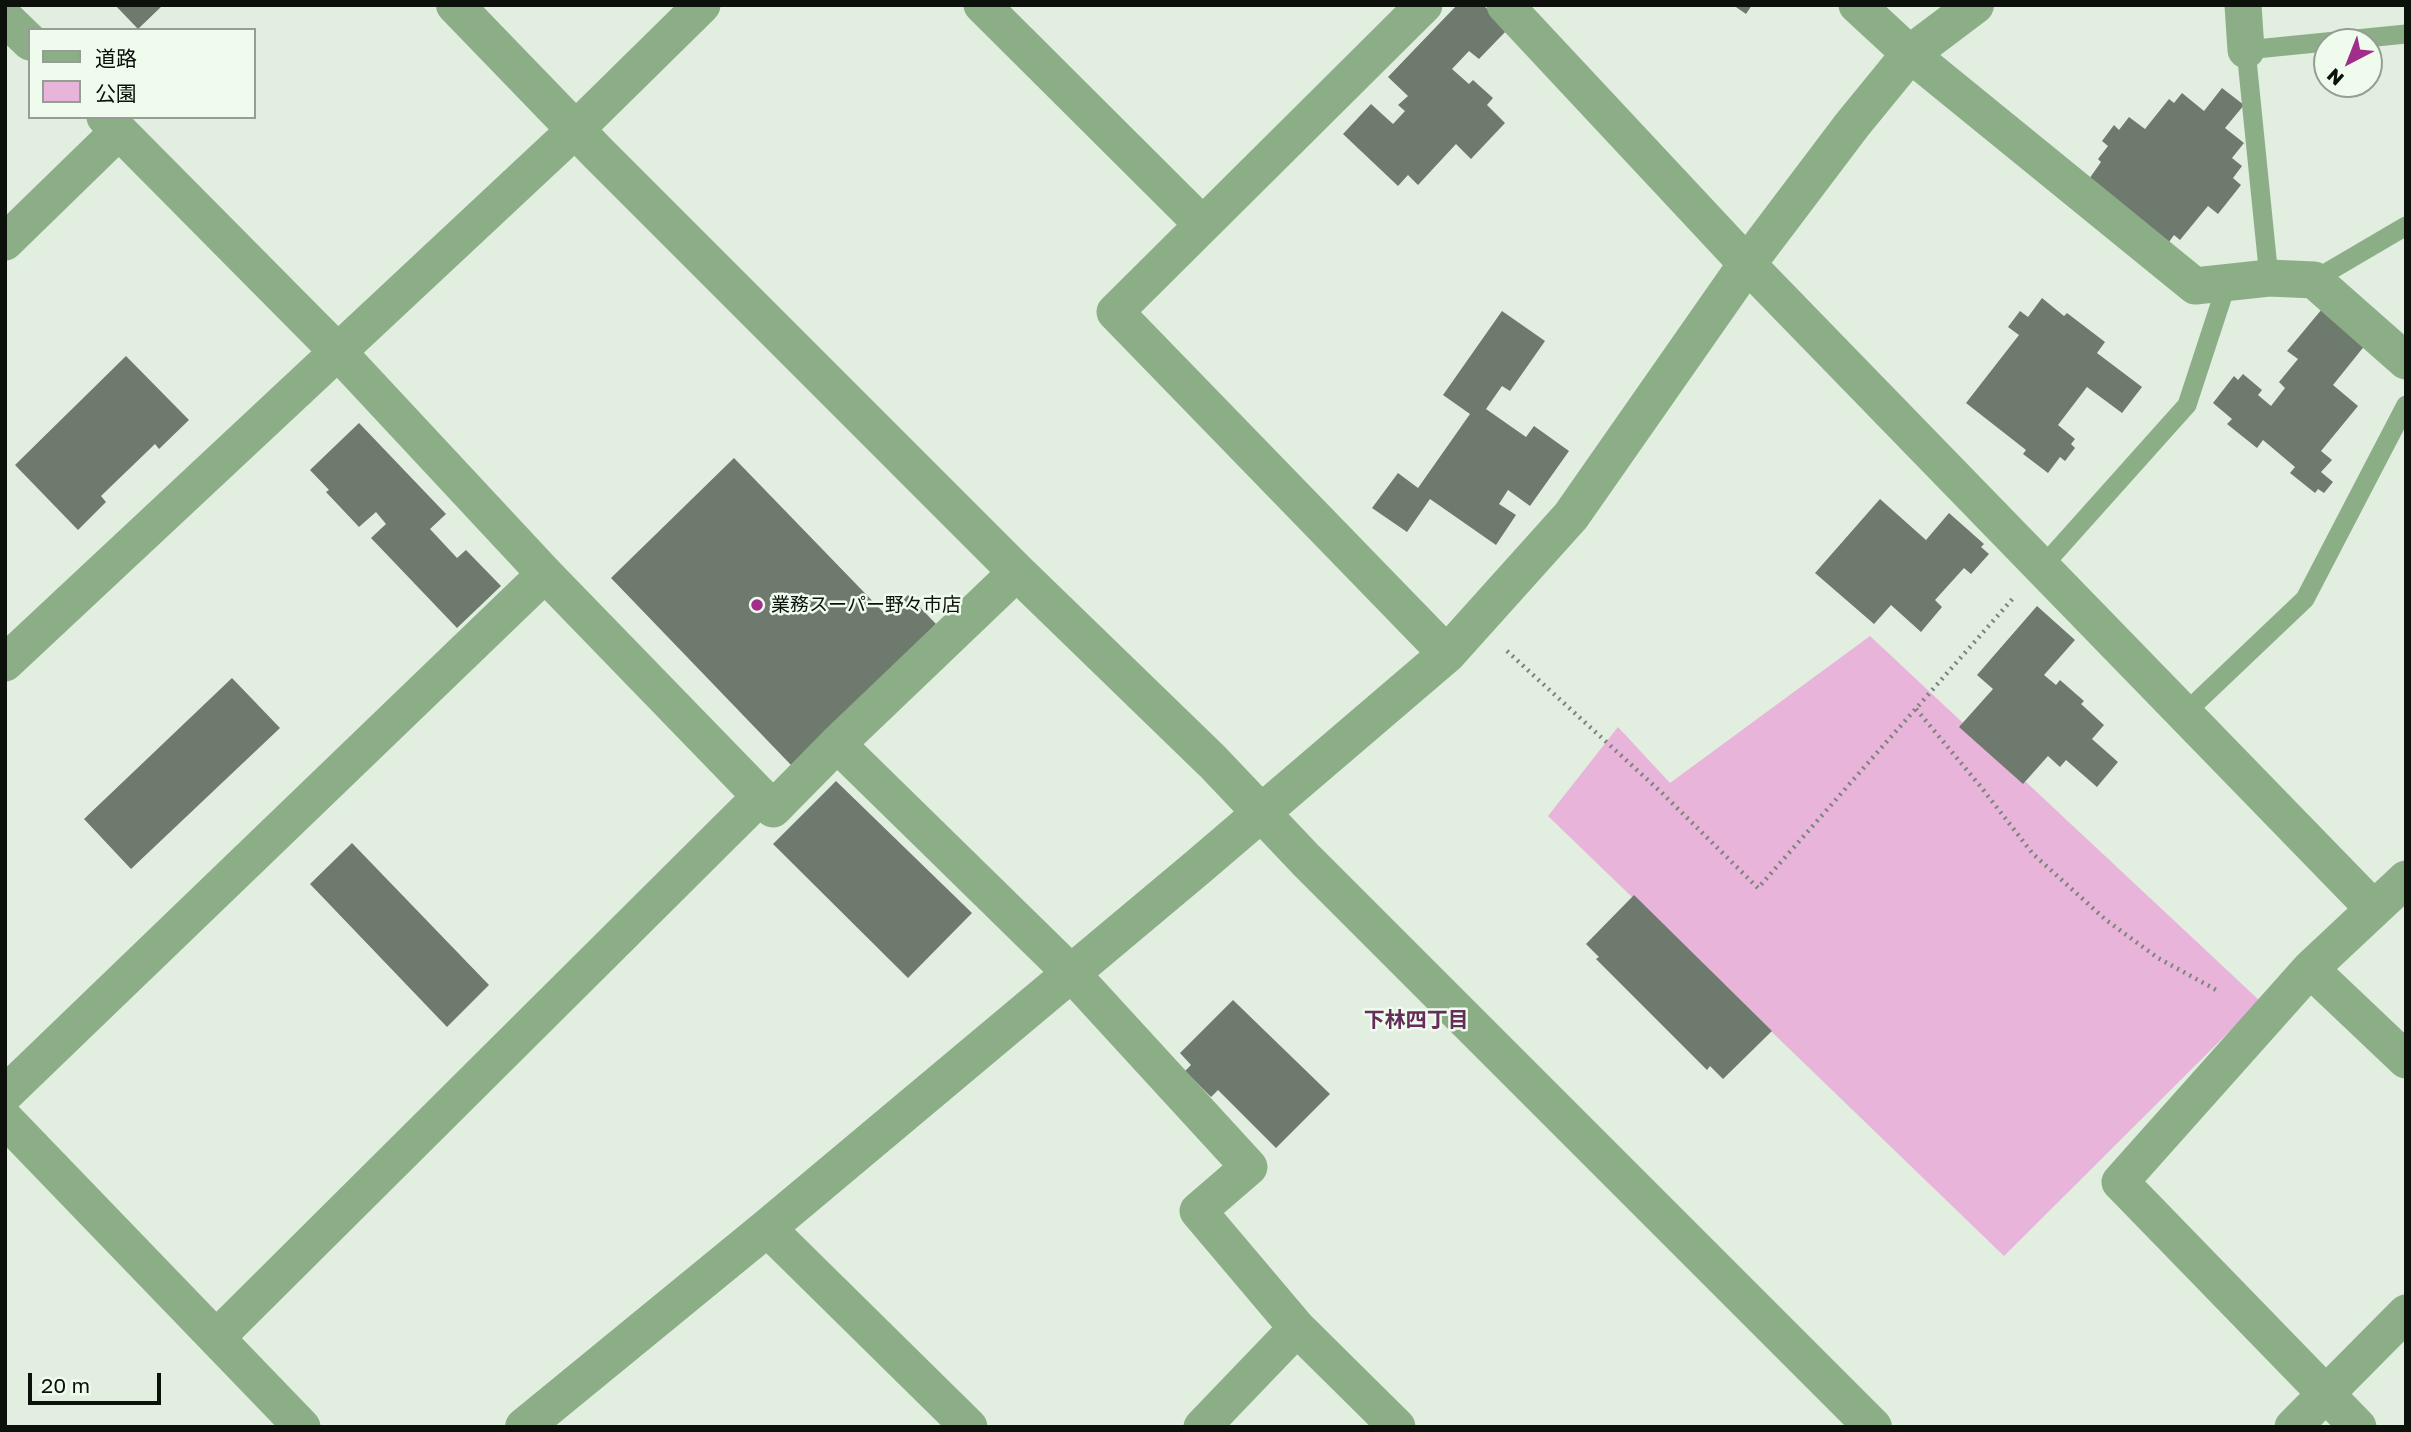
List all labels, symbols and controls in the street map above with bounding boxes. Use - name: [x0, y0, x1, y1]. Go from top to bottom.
- legend: [28, 28, 256, 119]
- north arrow: [2313, 28, 2383, 98]
- text: 道路: [95, 45, 137, 71]
- text: N: [2322, 64, 2348, 91]
- text: 公園: [95, 80, 137, 106]
- place label: 業務スーパー野々市店: [771, 594, 961, 616]
- marker: 業務スーパー野々市店: [749, 597, 765, 613]
- district label: 下林四丁目: [1364, 1007, 1468, 1033]
- scale bar: [32, 1358, 164, 1402]
- text: 20 m: [41, 1372, 90, 1398]

